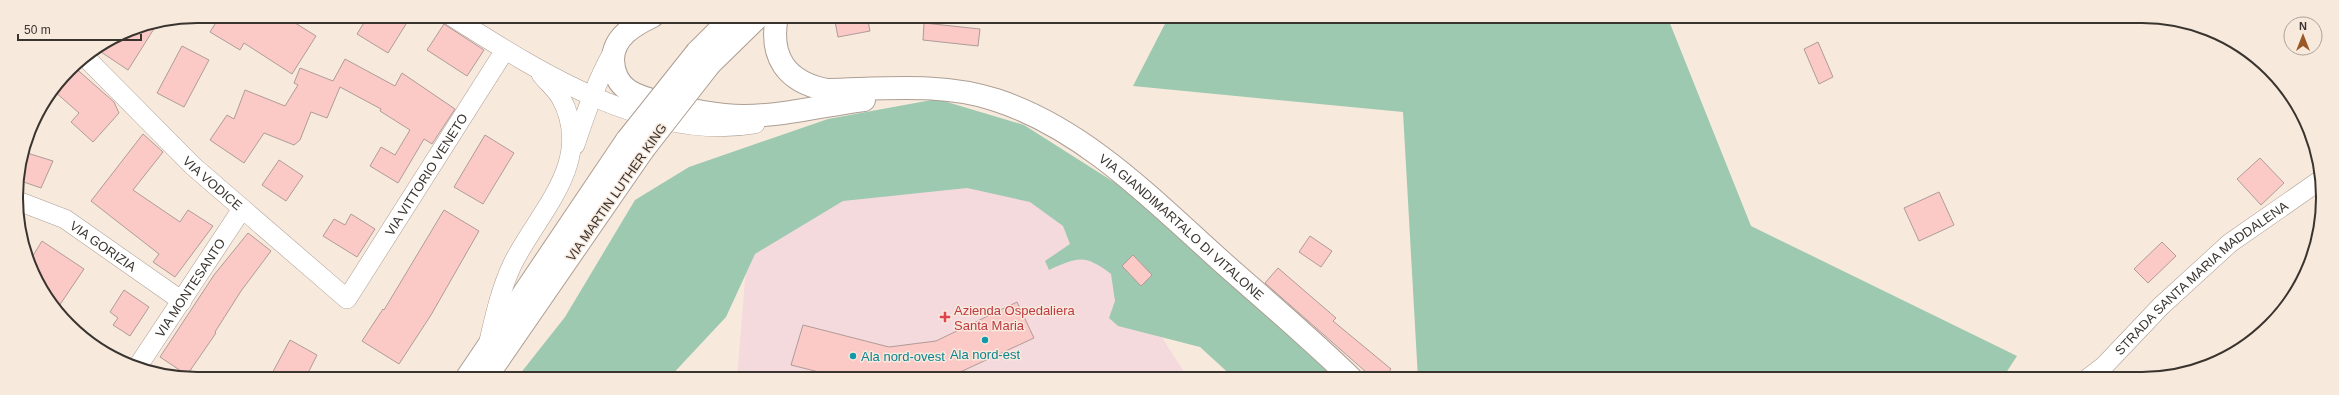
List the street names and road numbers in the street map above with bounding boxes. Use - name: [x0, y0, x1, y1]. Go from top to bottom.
- street label: VIA VITTORIO VENETO: [382, 111, 471, 239]
- street label: VIA MARTIN LUTHER KING: [563, 121, 670, 264]
- street label: VIA GIANDIMARTALO DI VITALONE: [1096, 151, 1267, 303]
- street label: VIA VODICE: [180, 153, 245, 213]
- street label: STRADA SANTA MARIA MADDALENA: [2112, 198, 2291, 358]
- street label: VIA GORIZIA: [67, 218, 139, 275]
- street label: VIA MONTESANTO: [152, 236, 228, 340]

